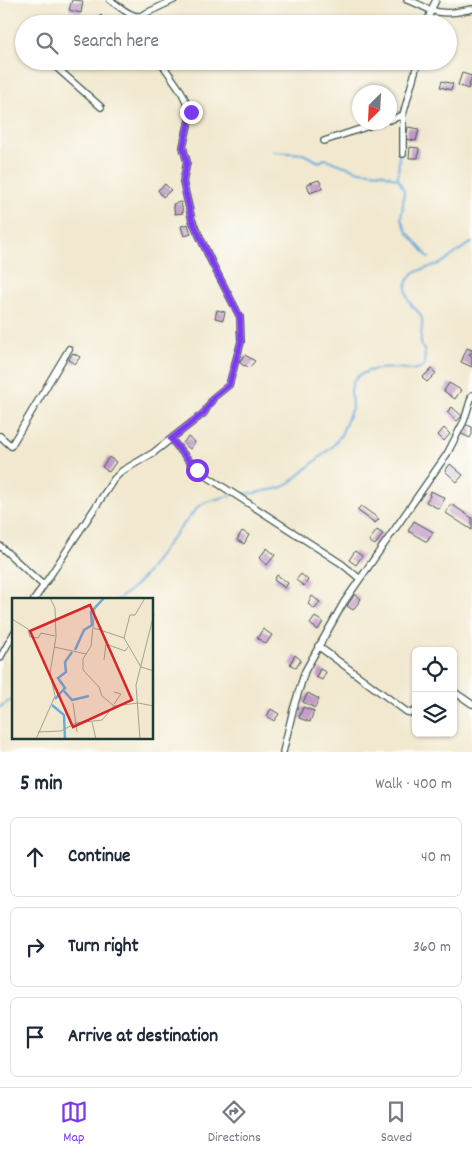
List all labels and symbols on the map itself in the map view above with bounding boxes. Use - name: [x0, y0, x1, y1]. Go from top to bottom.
- north arrow: [352, 85, 397, 130]
- route end: [180, 101, 203, 124]
- route start: [186, 459, 209, 482]
- inset map: [12, 598, 154, 740]

